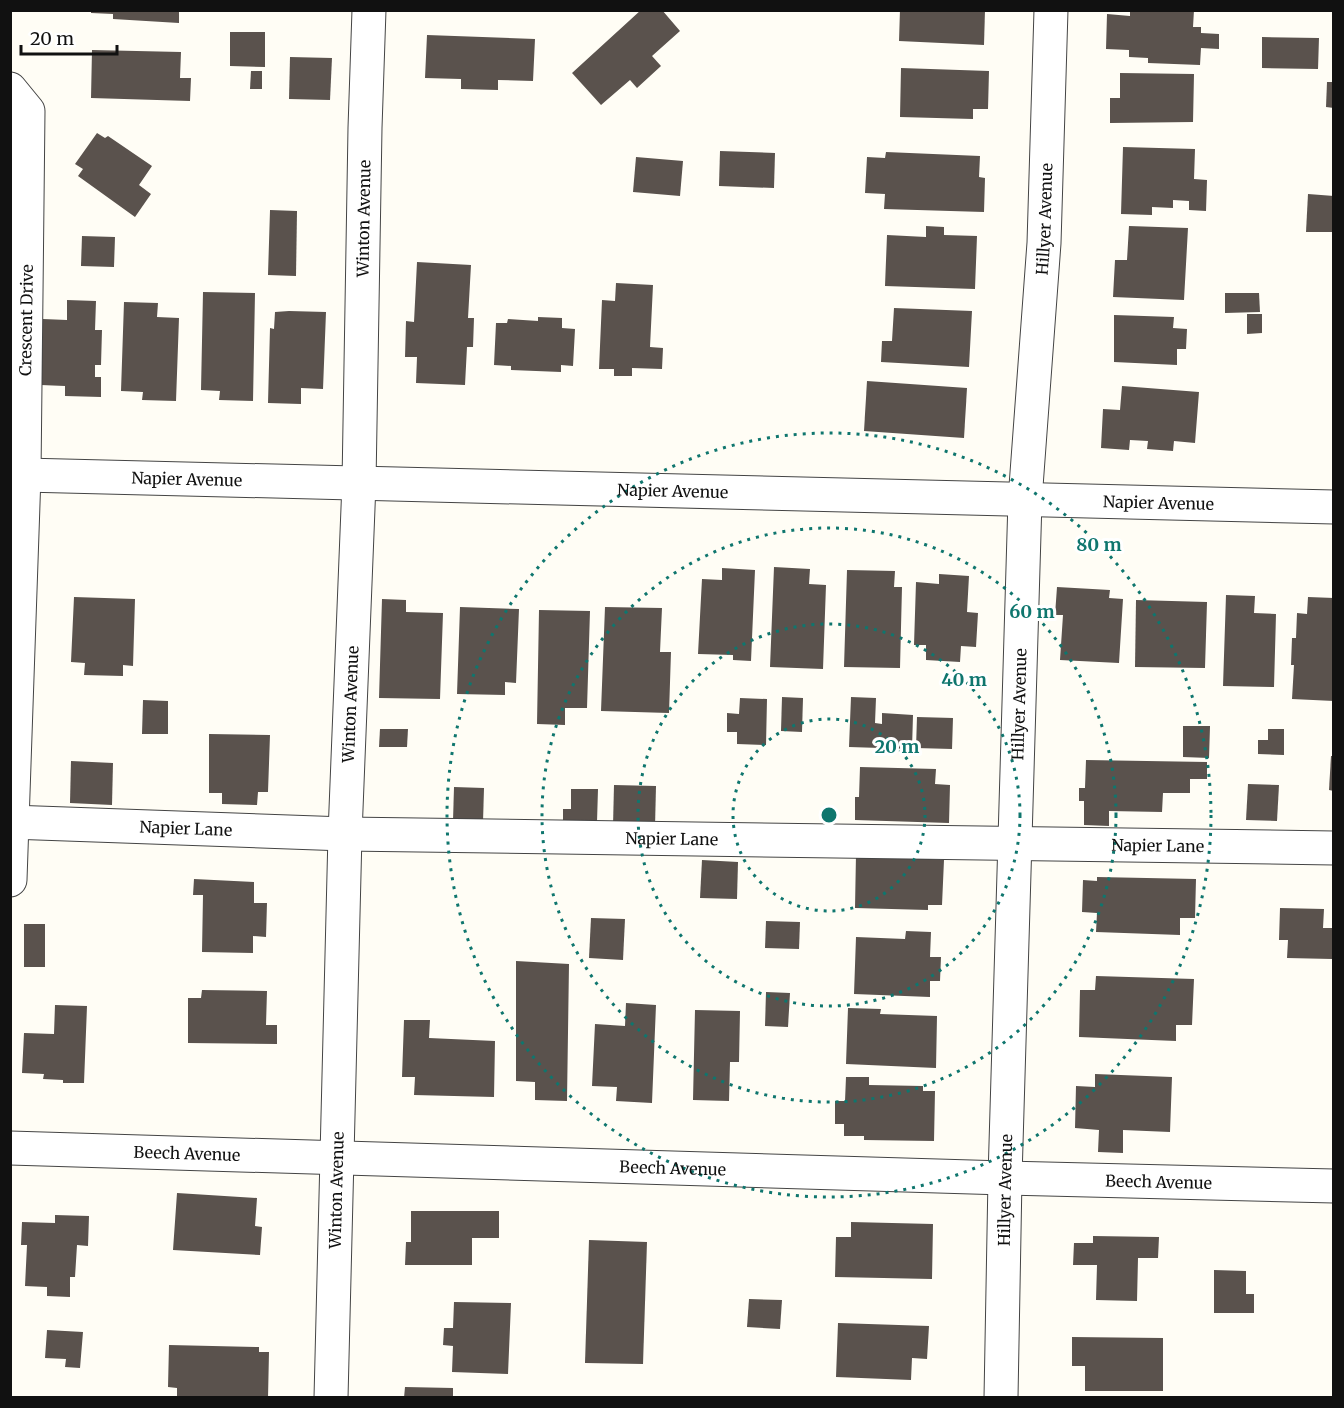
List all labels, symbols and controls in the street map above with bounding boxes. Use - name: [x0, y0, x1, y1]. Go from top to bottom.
- scale bar: [21, 18, 117, 56]
- text: 20 m: [30, 27, 74, 50]
- street label: Winton Avenue: [352, 160, 374, 278]
- street label: Hillyer Avenue: [1032, 163, 1056, 276]
- street label: Crescent Drive: [15, 264, 37, 376]
- street label: Napier Avenue: [131, 468, 243, 490]
- street label: Napier Avenue: [617, 479, 728, 502]
- street label: Napier Avenue: [1103, 491, 1214, 514]
- text: 80 m: [1076, 533, 1122, 556]
- text: 60 m: [1009, 600, 1055, 623]
- street label: Winton Avenue: [338, 645, 363, 764]
- street label: Hillyer Avenue: [1007, 648, 1031, 761]
- text: 40 m: [941, 668, 987, 691]
- text: 20 m: [875, 735, 919, 758]
- centre of rings: [819, 805, 839, 825]
- street label: Napier Lane: [139, 817, 233, 840]
- street label: Napier Lane: [625, 828, 718, 849]
- street label: Napier Lane: [1111, 835, 1204, 856]
- street label: Winton Avenue: [325, 1131, 348, 1250]
- street label: Hillyer Avenue: [994, 1134, 1016, 1246]
- street label: Beech Avenue: [133, 1142, 241, 1165]
- street label: Beech Avenue: [619, 1156, 726, 1180]
- street label: Beech Avenue: [1105, 1170, 1212, 1193]

